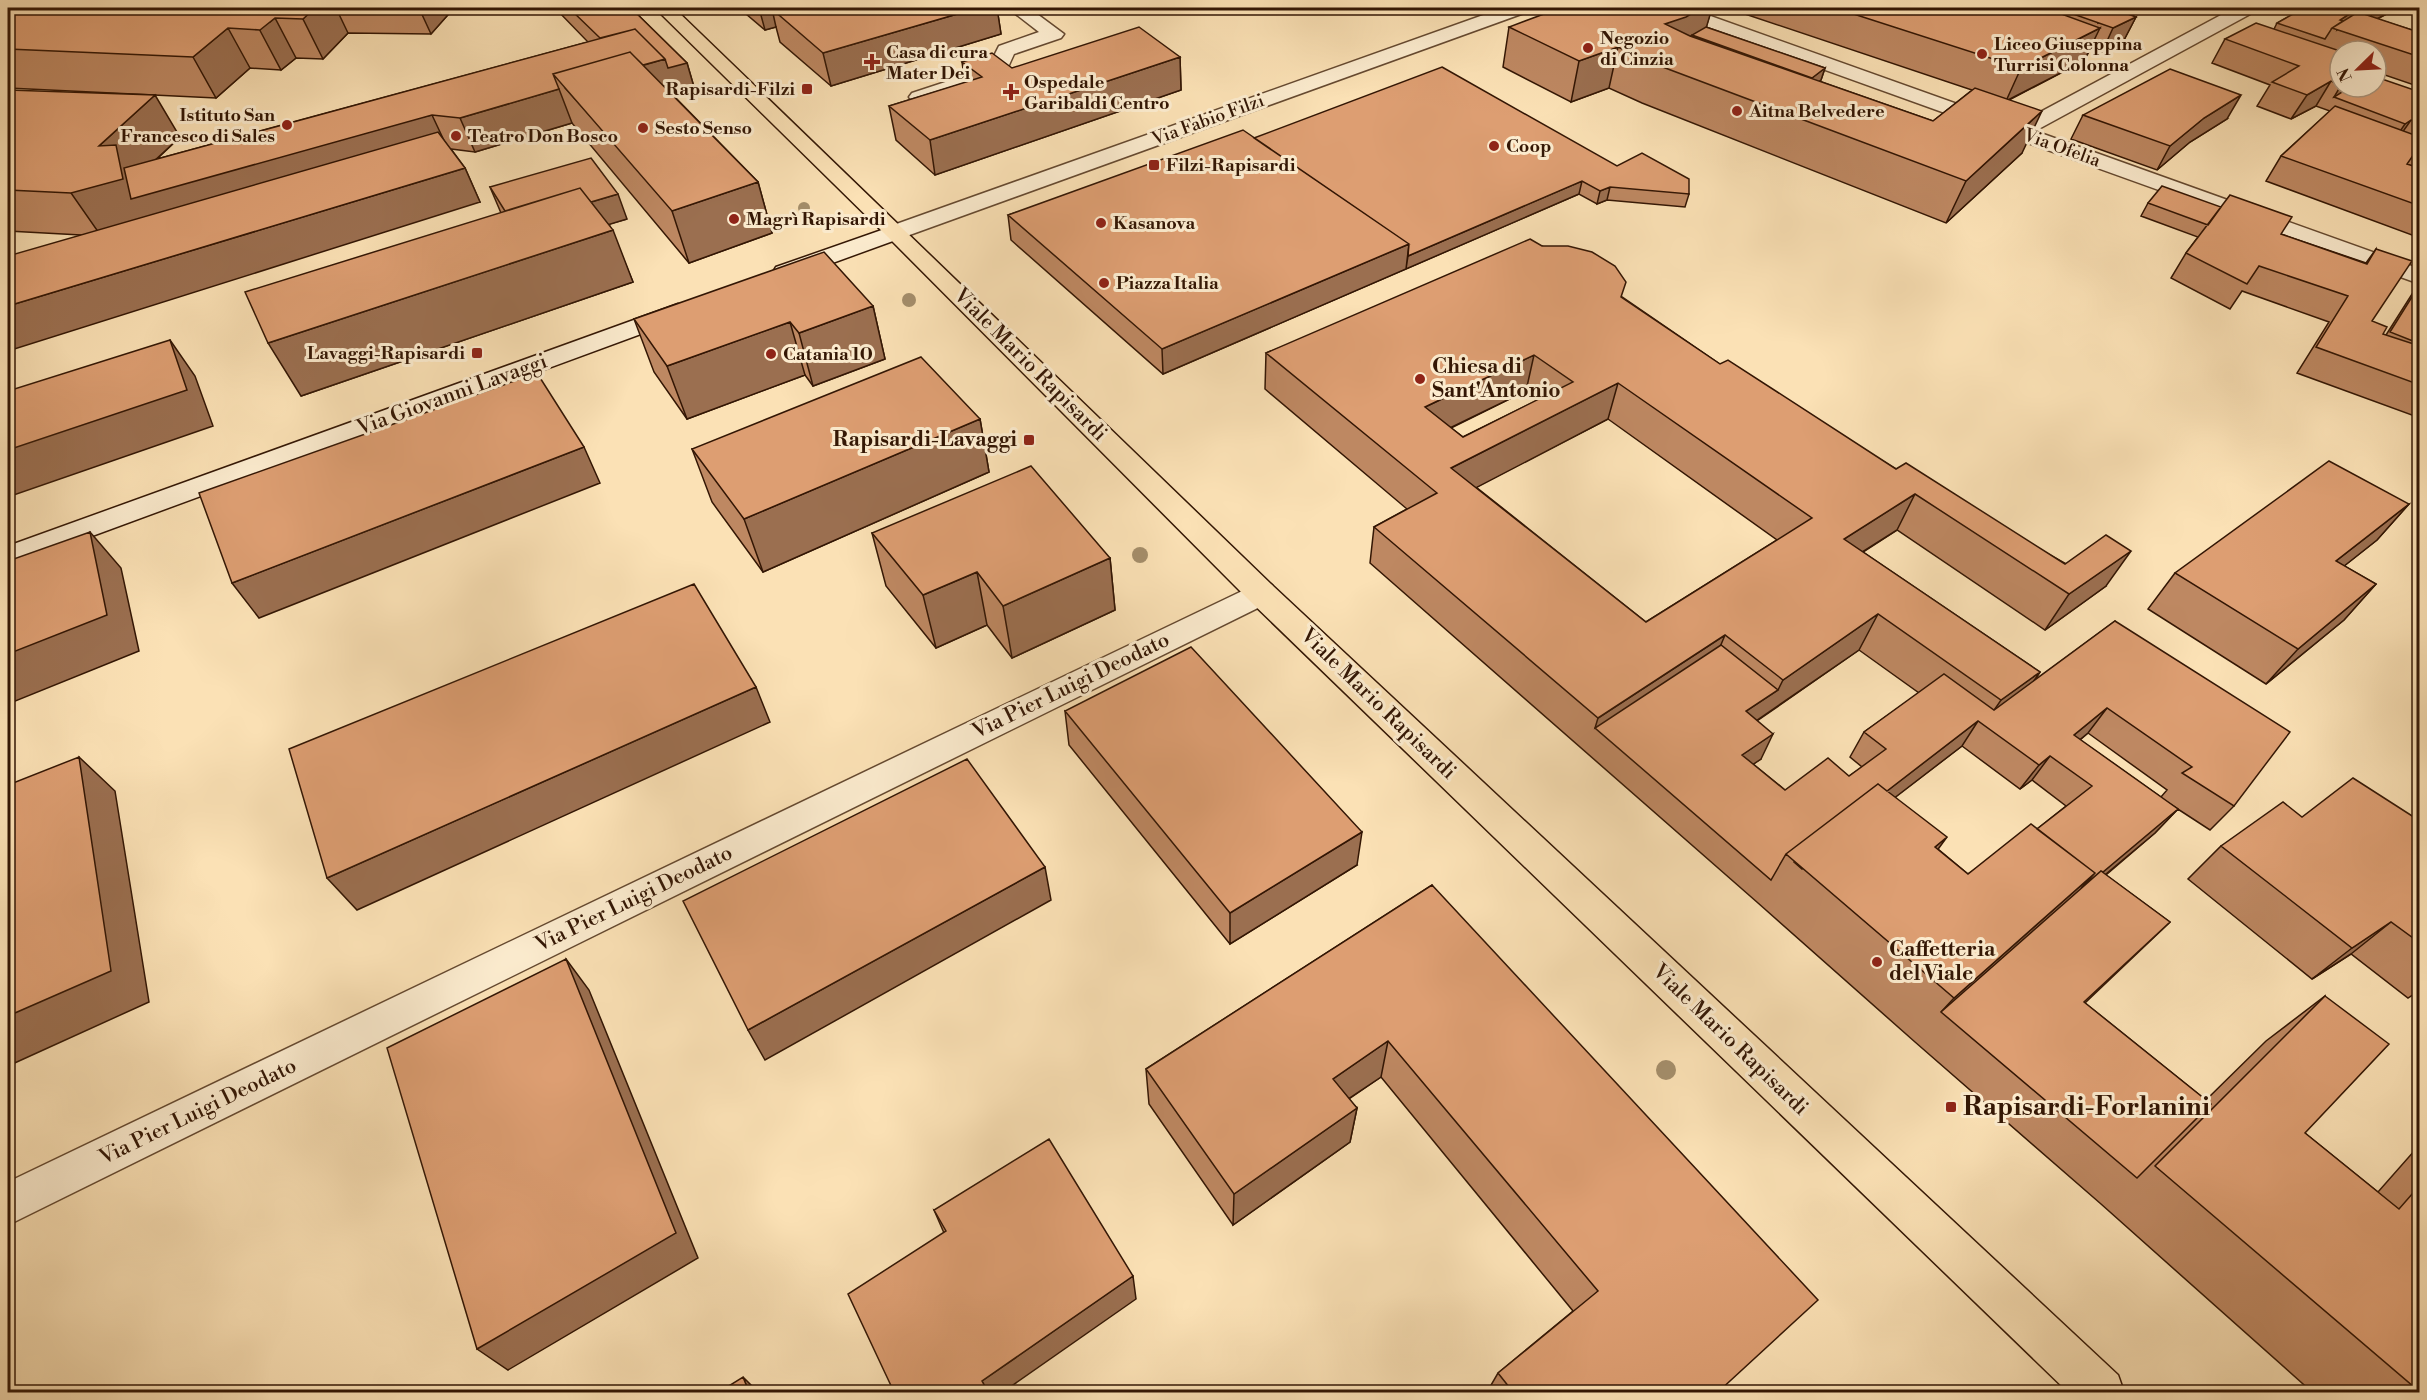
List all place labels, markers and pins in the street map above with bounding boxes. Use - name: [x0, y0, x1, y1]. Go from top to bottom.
- place label: Negozio di Cinzia: [1600, 27, 1674, 71]
- place label: Liceo Giuseppina Turrisi Colonna: [1994, 33, 2143, 77]
- place label: Casa di cura Mater Dei: [886, 41, 988, 85]
- marker: Negozio di Cinzia: [1581, 41, 1595, 55]
- marker: Liceo Giuseppina Turrisi Colonna: [1975, 47, 1989, 61]
- marker: Casa di cura Mater Dei: [863, 53, 881, 71]
- place label: Ospedale Garibaldi Centro: [1024, 71, 1170, 115]
- place label: Rapisardi-Filzi: [666, 78, 795, 101]
- marker: Rapisardi-Filzi: [800, 82, 814, 96]
- marker: Ospedale Garibaldi Centro: [1002, 83, 1020, 101]
- place label: Aitna Belvedere: [1748, 100, 1885, 123]
- place label: Istituto San Francesco di Sales: [120, 104, 275, 148]
- marker: Aitna Belvedere: [1730, 104, 1744, 118]
- place label: Sesto Senso: [655, 117, 752, 140]
- marker: Istituto San Francesco di Sales: [280, 118, 294, 132]
- marker: Sesto Senso: [636, 121, 650, 135]
- place label: Teatro Don Bosco: [468, 125, 618, 148]
- marker: Teatro Don Bosco: [449, 129, 463, 143]
- place label: Coop: [1506, 135, 1551, 158]
- marker: Coop: [1487, 139, 1501, 153]
- place label: Filzi-Rapisardi: [1166, 154, 1296, 177]
- marker: Filzi-Rapisardi: [1147, 158, 1161, 172]
- place label: Magrì Rapisardi: [746, 208, 886, 231]
- marker: Magrì Rapisardi: [727, 212, 741, 226]
- place label: Kasanova: [1113, 212, 1195, 235]
- marker: Kasanova: [1094, 216, 1108, 230]
- place label: Piazza Italia: [1116, 272, 1219, 295]
- marker: Piazza Italia: [1097, 276, 1111, 290]
- place label: Lavaggi-Rapisardi: [307, 342, 465, 365]
- place label: Catania 10: [783, 343, 873, 366]
- marker: Lavaggi-Rapisardi: [470, 346, 484, 360]
- marker: Catania 10: [764, 347, 778, 361]
- place label: Chiesa di Sant'Antonio: [1432, 354, 1561, 404]
- marker: Chiesa di Sant'Antonio: [1413, 372, 1427, 386]
- place label: Rapisardi-Lavaggi: [833, 427, 1017, 453]
- marker: Rapisardi-Lavaggi: [1022, 433, 1036, 447]
- place label: Caffetteria del Viale: [1889, 937, 1996, 987]
- marker: Caffetteria del Viale: [1870, 955, 1884, 969]
- place label: Rapisardi-Forlanini: [1963, 1091, 2210, 1123]
- marker: Rapisardi-Forlanini: [1944, 1100, 1958, 1114]

